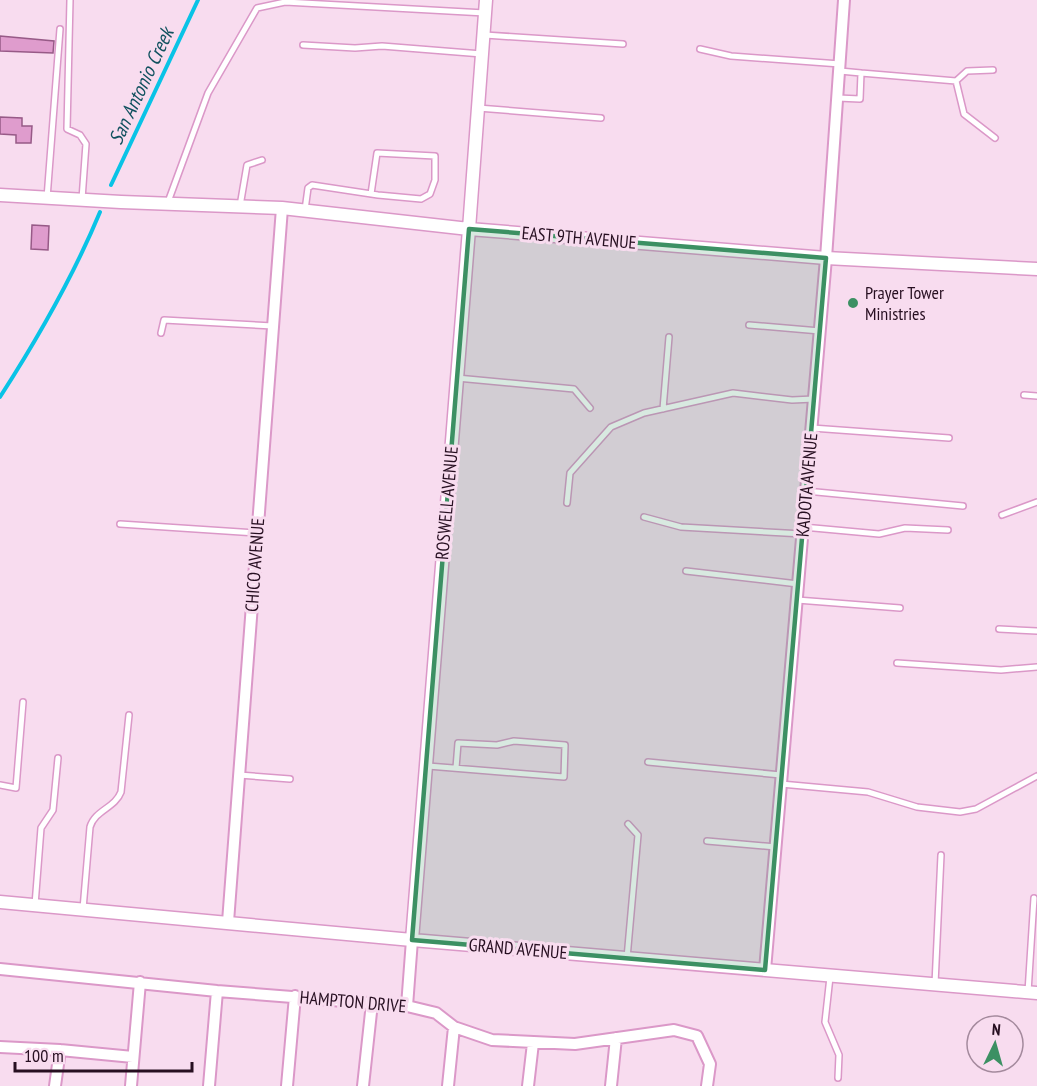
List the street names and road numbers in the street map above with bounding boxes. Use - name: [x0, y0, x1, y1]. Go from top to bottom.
- street label: EAST 9TH AVENUE: [521, 221, 637, 254]
- street label: KADOTA AVENUE: [790, 432, 823, 538]
- street label: ROSWELL AVENUE: [430, 445, 463, 561]
- street label: CHICO AVENUE: [240, 517, 269, 613]
- street label: GRAND AVENUE: [468, 933, 568, 964]
- street label: HAMPTON DRIVE: [299, 985, 407, 1018]

